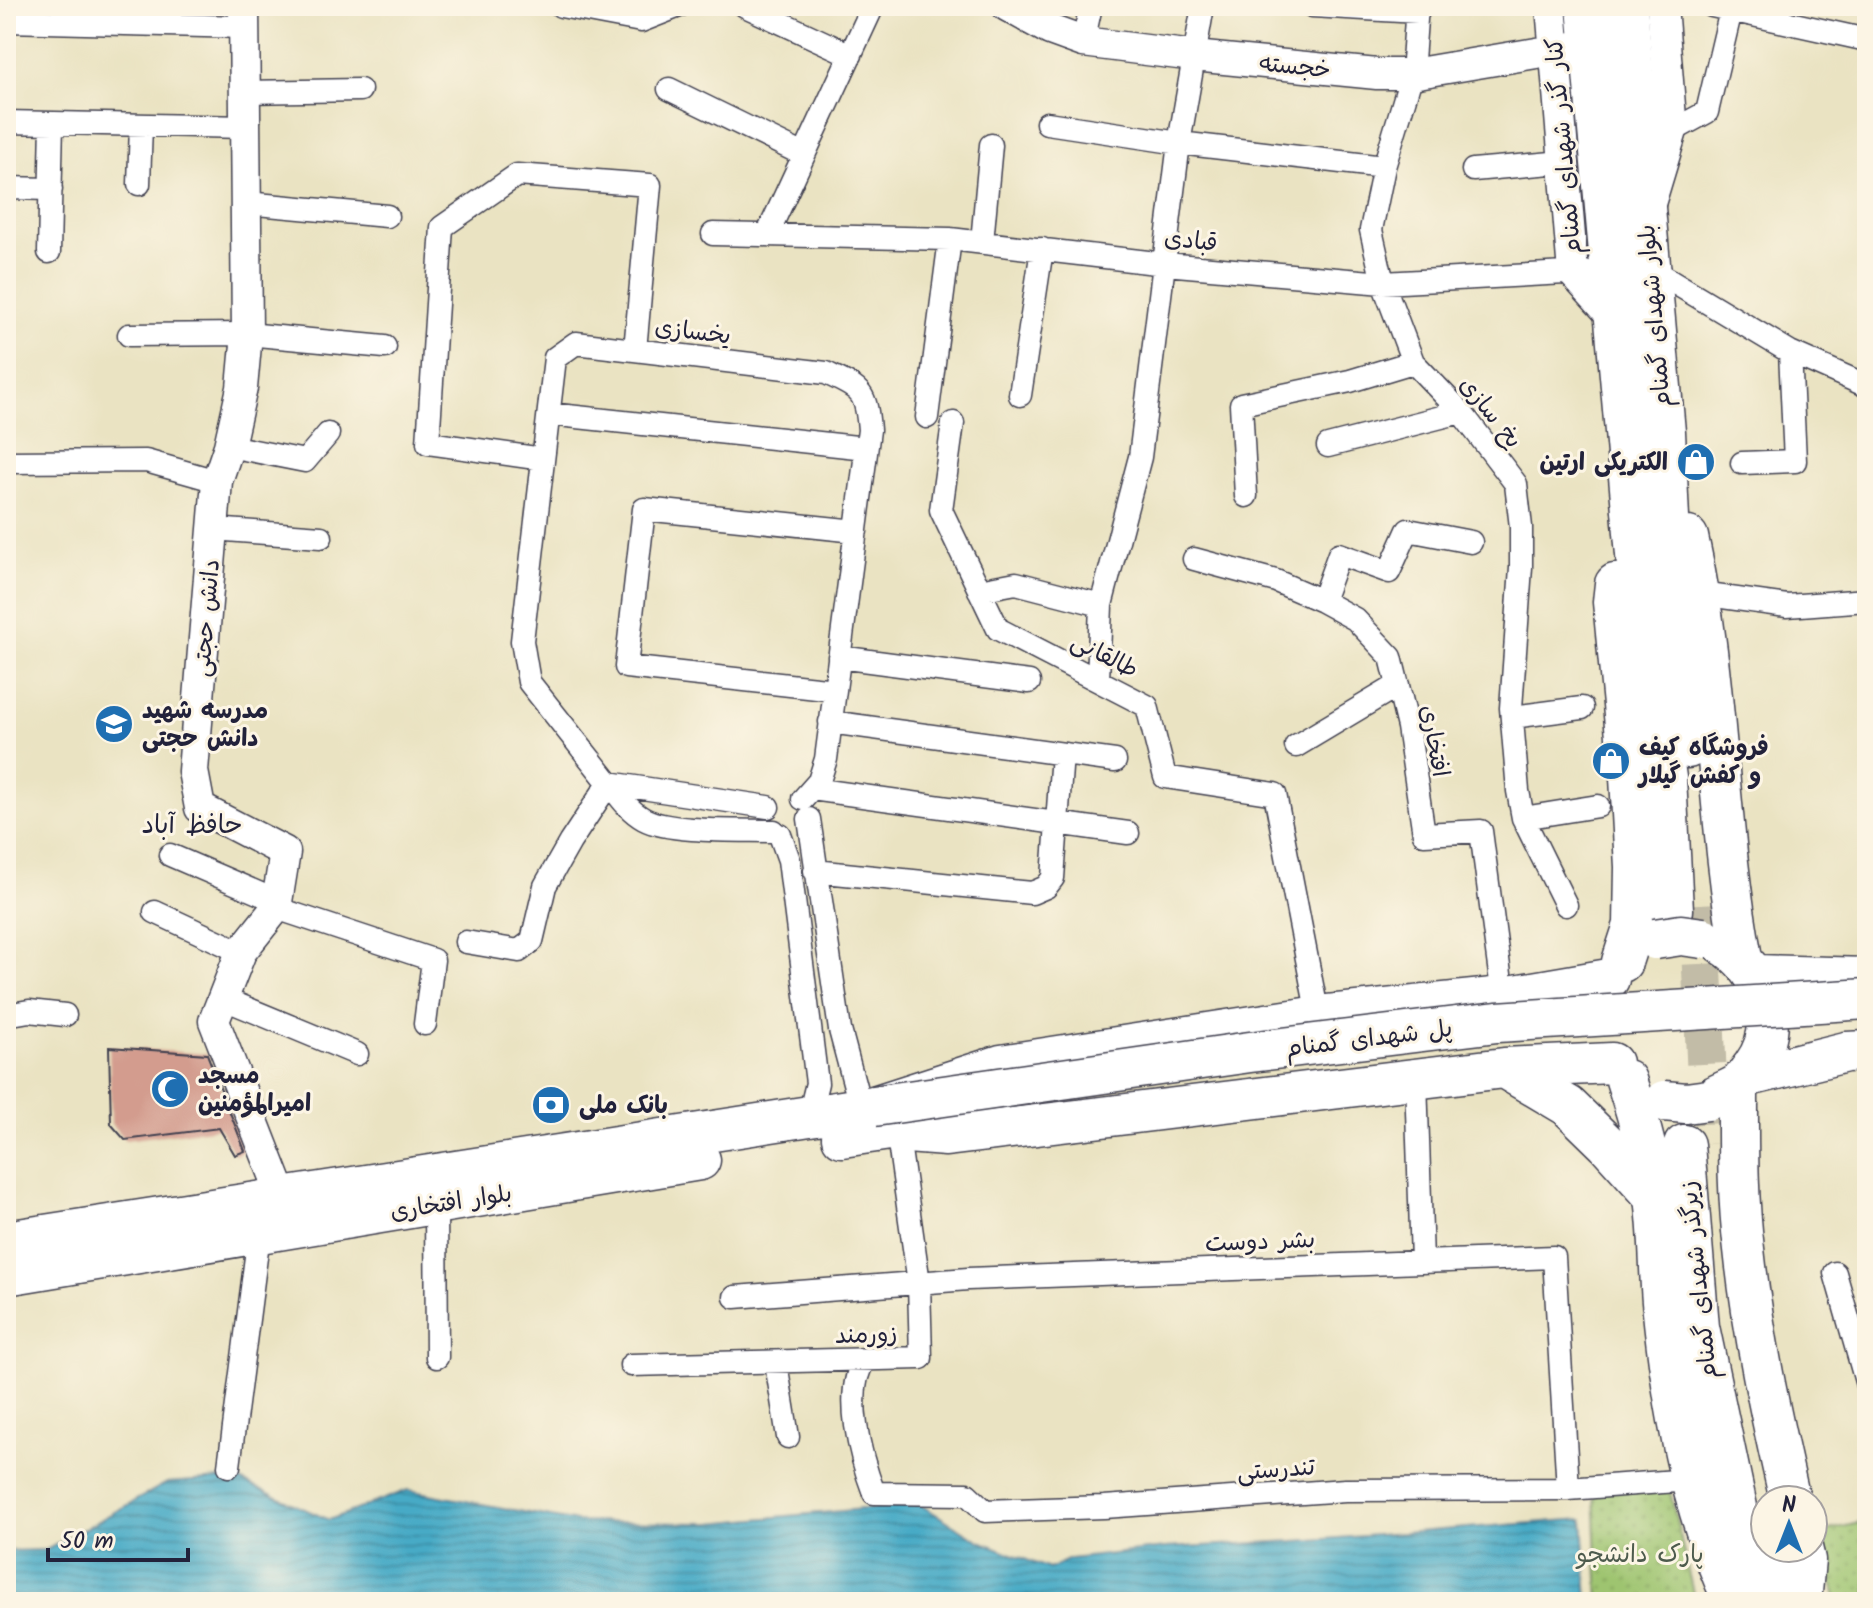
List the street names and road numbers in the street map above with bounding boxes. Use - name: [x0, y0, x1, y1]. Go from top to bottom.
- street label: کنار گذر شهدای گمنام: [1536, 36, 1593, 256]
- street label: خجسته: [1257, 44, 1333, 91]
- street label: قبادی: [1162, 219, 1219, 264]
- street label: بلوار شهدای گمنام: [1628, 223, 1683, 409]
- street label: یخسازی: [652, 308, 733, 357]
- street label: یخ سازی: [1448, 368, 1531, 458]
- street label: دانش حجتی: [183, 558, 232, 679]
- street label: طالقانی: [1064, 623, 1145, 690]
- street label: افتخاری: [1408, 702, 1459, 780]
- street label: پل شهدای گمنام: [1284, 1010, 1455, 1069]
- street label: بلوار افتخاری: [388, 1175, 515, 1232]
- street label: زیرگذر شهدای گمنام: [1670, 1179, 1729, 1381]
- street label: بشر دوست: [1204, 1221, 1316, 1264]
- street label: زورمند: [834, 1315, 898, 1356]
- street label: تندرستی: [1236, 1448, 1317, 1493]

